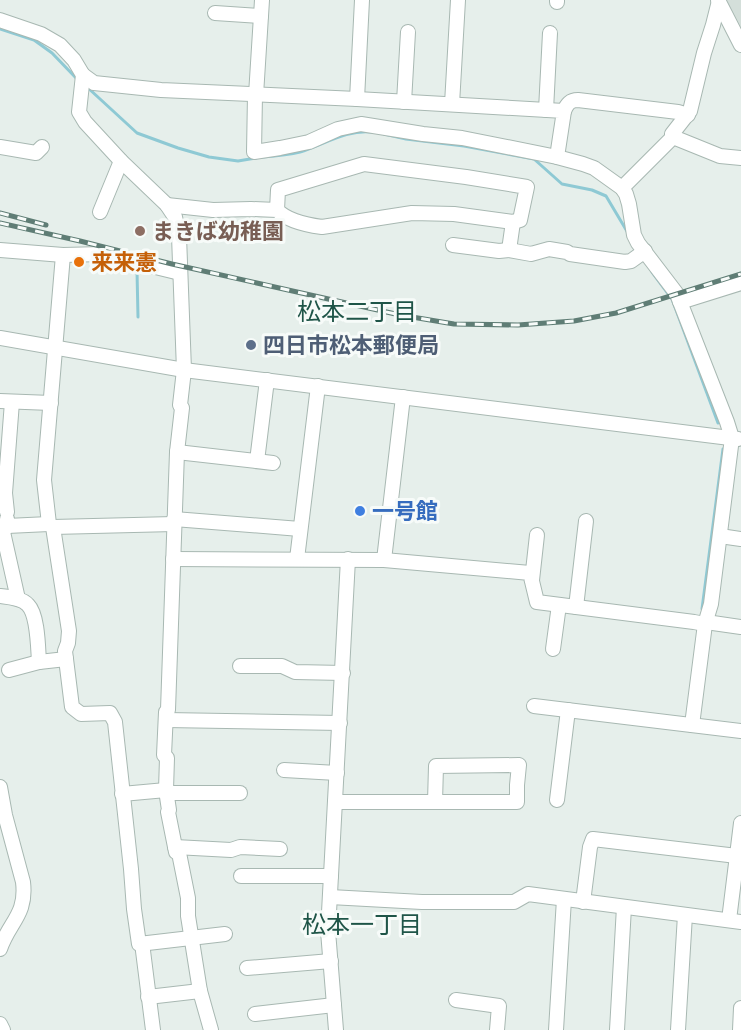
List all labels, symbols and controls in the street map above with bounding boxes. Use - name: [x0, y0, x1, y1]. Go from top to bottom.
- place label: まきば幼稚園: [152, 220, 284, 243]
- marker: まきば幼稚園: [133, 224, 147, 238]
- place label: 来来憲: [91, 251, 157, 274]
- marker: 来来憲: [72, 255, 86, 269]
- district label: 松本二丁目: [297, 299, 417, 325]
- place label: 四日市松本郵便局: [263, 334, 439, 357]
- marker: 四日市松本郵便局: [244, 338, 258, 352]
- place label: 一号館: [372, 500, 438, 523]
- marker: 一号館: [353, 504, 367, 518]
- district label: 松本一丁目: [302, 912, 422, 938]

